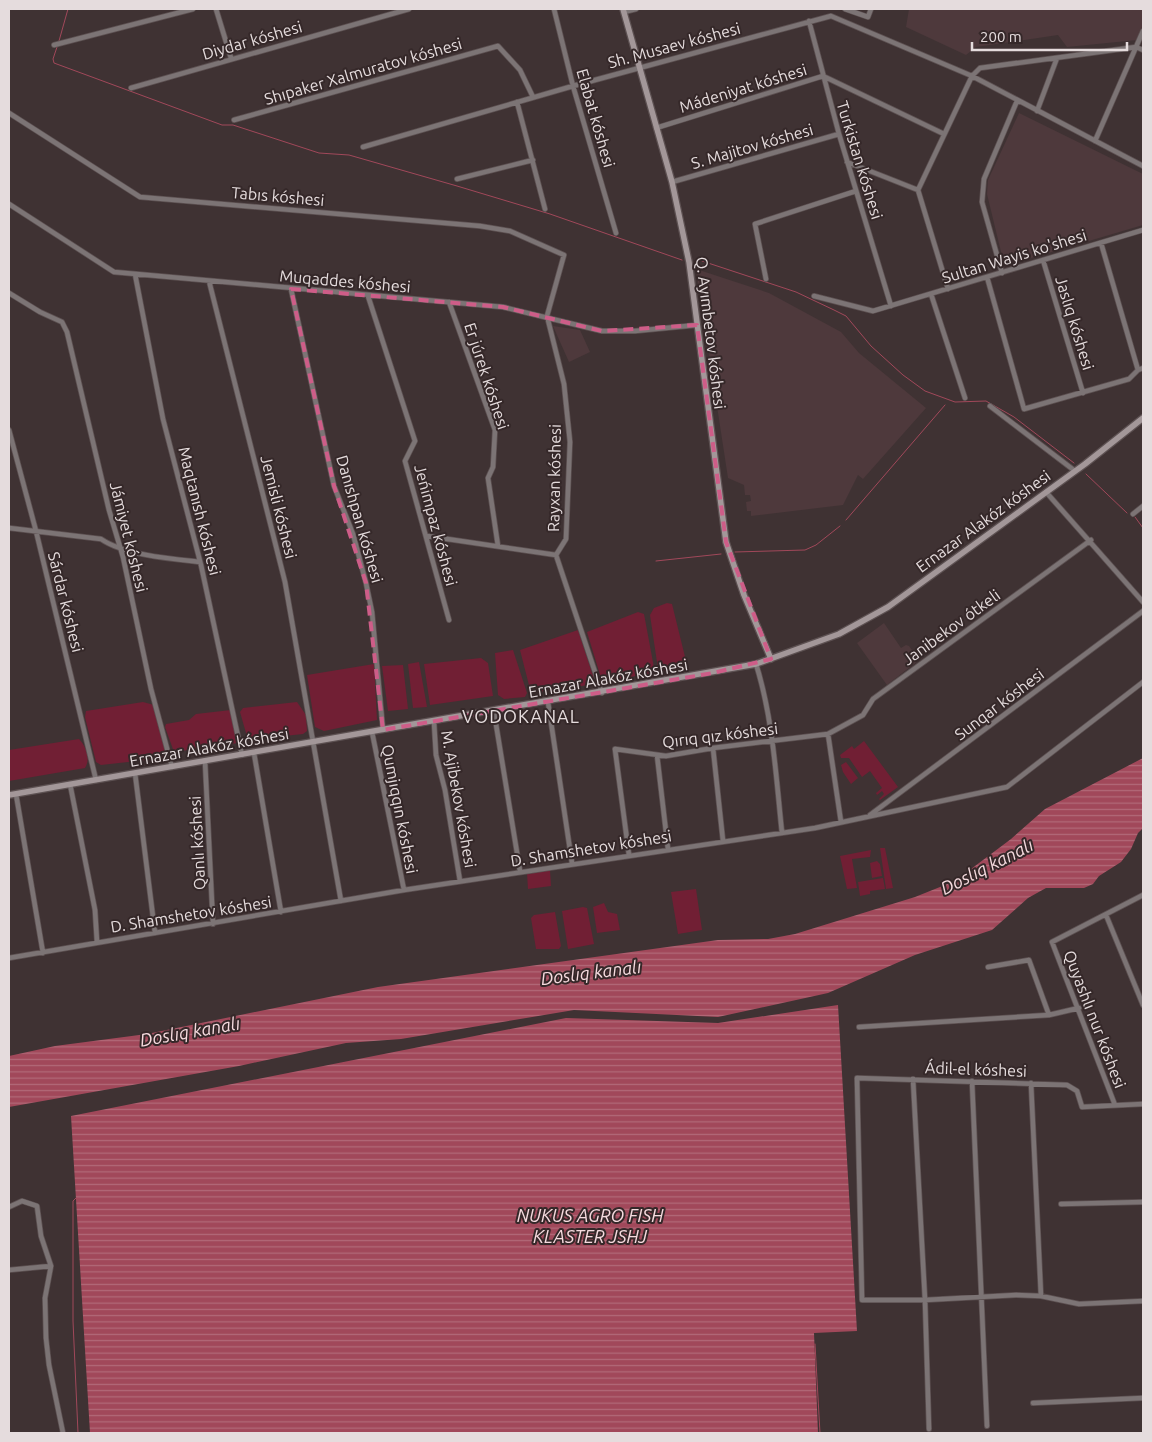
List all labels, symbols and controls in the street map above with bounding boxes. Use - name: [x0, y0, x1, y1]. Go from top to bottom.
- street label: Diydar kóshesi: [200, 17, 304, 63]
- street label: Sh. Musaev kóshesi: [606, 19, 742, 71]
- scale bar: [972, 20, 1127, 52]
- text: 200 m: [980, 28, 1022, 45]
- street label: Shıpaker Xalmuratov kóshesi: [262, 34, 464, 108]
- street label: Mádeniyat kóshesi: [677, 60, 809, 116]
- street label: Elabat kóshesi: [573, 67, 619, 169]
- street label: Turkistan kóshesi: [833, 99, 887, 221]
- street label: S. Majitov kóshesi: [689, 120, 815, 172]
- street label: Tabıs kóshesi: [231, 183, 325, 209]
- street label: Sultan Wayis ko'shesi: [940, 225, 1088, 287]
- street label: Q. Ayımbetov kóshesi: [693, 256, 729, 410]
- street label: Muqaddes kóshesi: [279, 266, 411, 296]
- street label: Jaslıq kóshesi: [1052, 274, 1098, 372]
- street label: Er júrek kóshesi: [461, 320, 513, 432]
- street label: Rayxan kóshesi: [544, 424, 564, 532]
- street label: Maqtanısh kóshesi: [175, 445, 225, 577]
- street label: Jemisli kóshesi: [257, 453, 301, 561]
- street label: Danıshpan kóshesi: [333, 453, 387, 585]
- street label: Jeńimpaz kóshesi: [411, 462, 461, 588]
- street label: Ernazar Alakóz kóshesi: [912, 466, 1054, 576]
- street label: Jámiyet kóshesi: [107, 480, 151, 594]
- street label: Sárdar kóshesi: [45, 550, 87, 654]
- street label: Janibekov ótkeli: [899, 586, 1003, 668]
- street label: Ernazar Alakóz kóshesi: [527, 655, 689, 701]
- street label: Sunqar kóshesi: [951, 665, 1047, 743]
- district label: VODOKANAL: [462, 706, 580, 726]
- street label: Qırıq qız kóshesi: [661, 719, 779, 751]
- street label: Ernazar Alakóz kóshesi: [128, 724, 290, 770]
- street label: M. Ajibekov kóshesi: [438, 729, 480, 869]
- street label: Qumjıqqın kóshesi: [379, 743, 421, 875]
- street label: Qanlı kóshesi: [186, 795, 208, 891]
- street label: D. Shamshetov kóshesi: [509, 826, 673, 870]
- water label: Doslıq kanalı: [937, 834, 1037, 898]
- street label: D. Shamshetov kóshesi: [109, 892, 273, 936]
- street label: Quyashlı nur kóshesi: [1060, 948, 1130, 1090]
- water label: Doslıq kanalı: [539, 956, 643, 988]
- water label: Doslıq kanalı: [138, 1012, 242, 1050]
- street label: Ádil-el kóshesi: [925, 1056, 1027, 1080]
- water label: NUKUS AGRO FISH KLASTER JSHJ: [517, 1205, 664, 1246]

